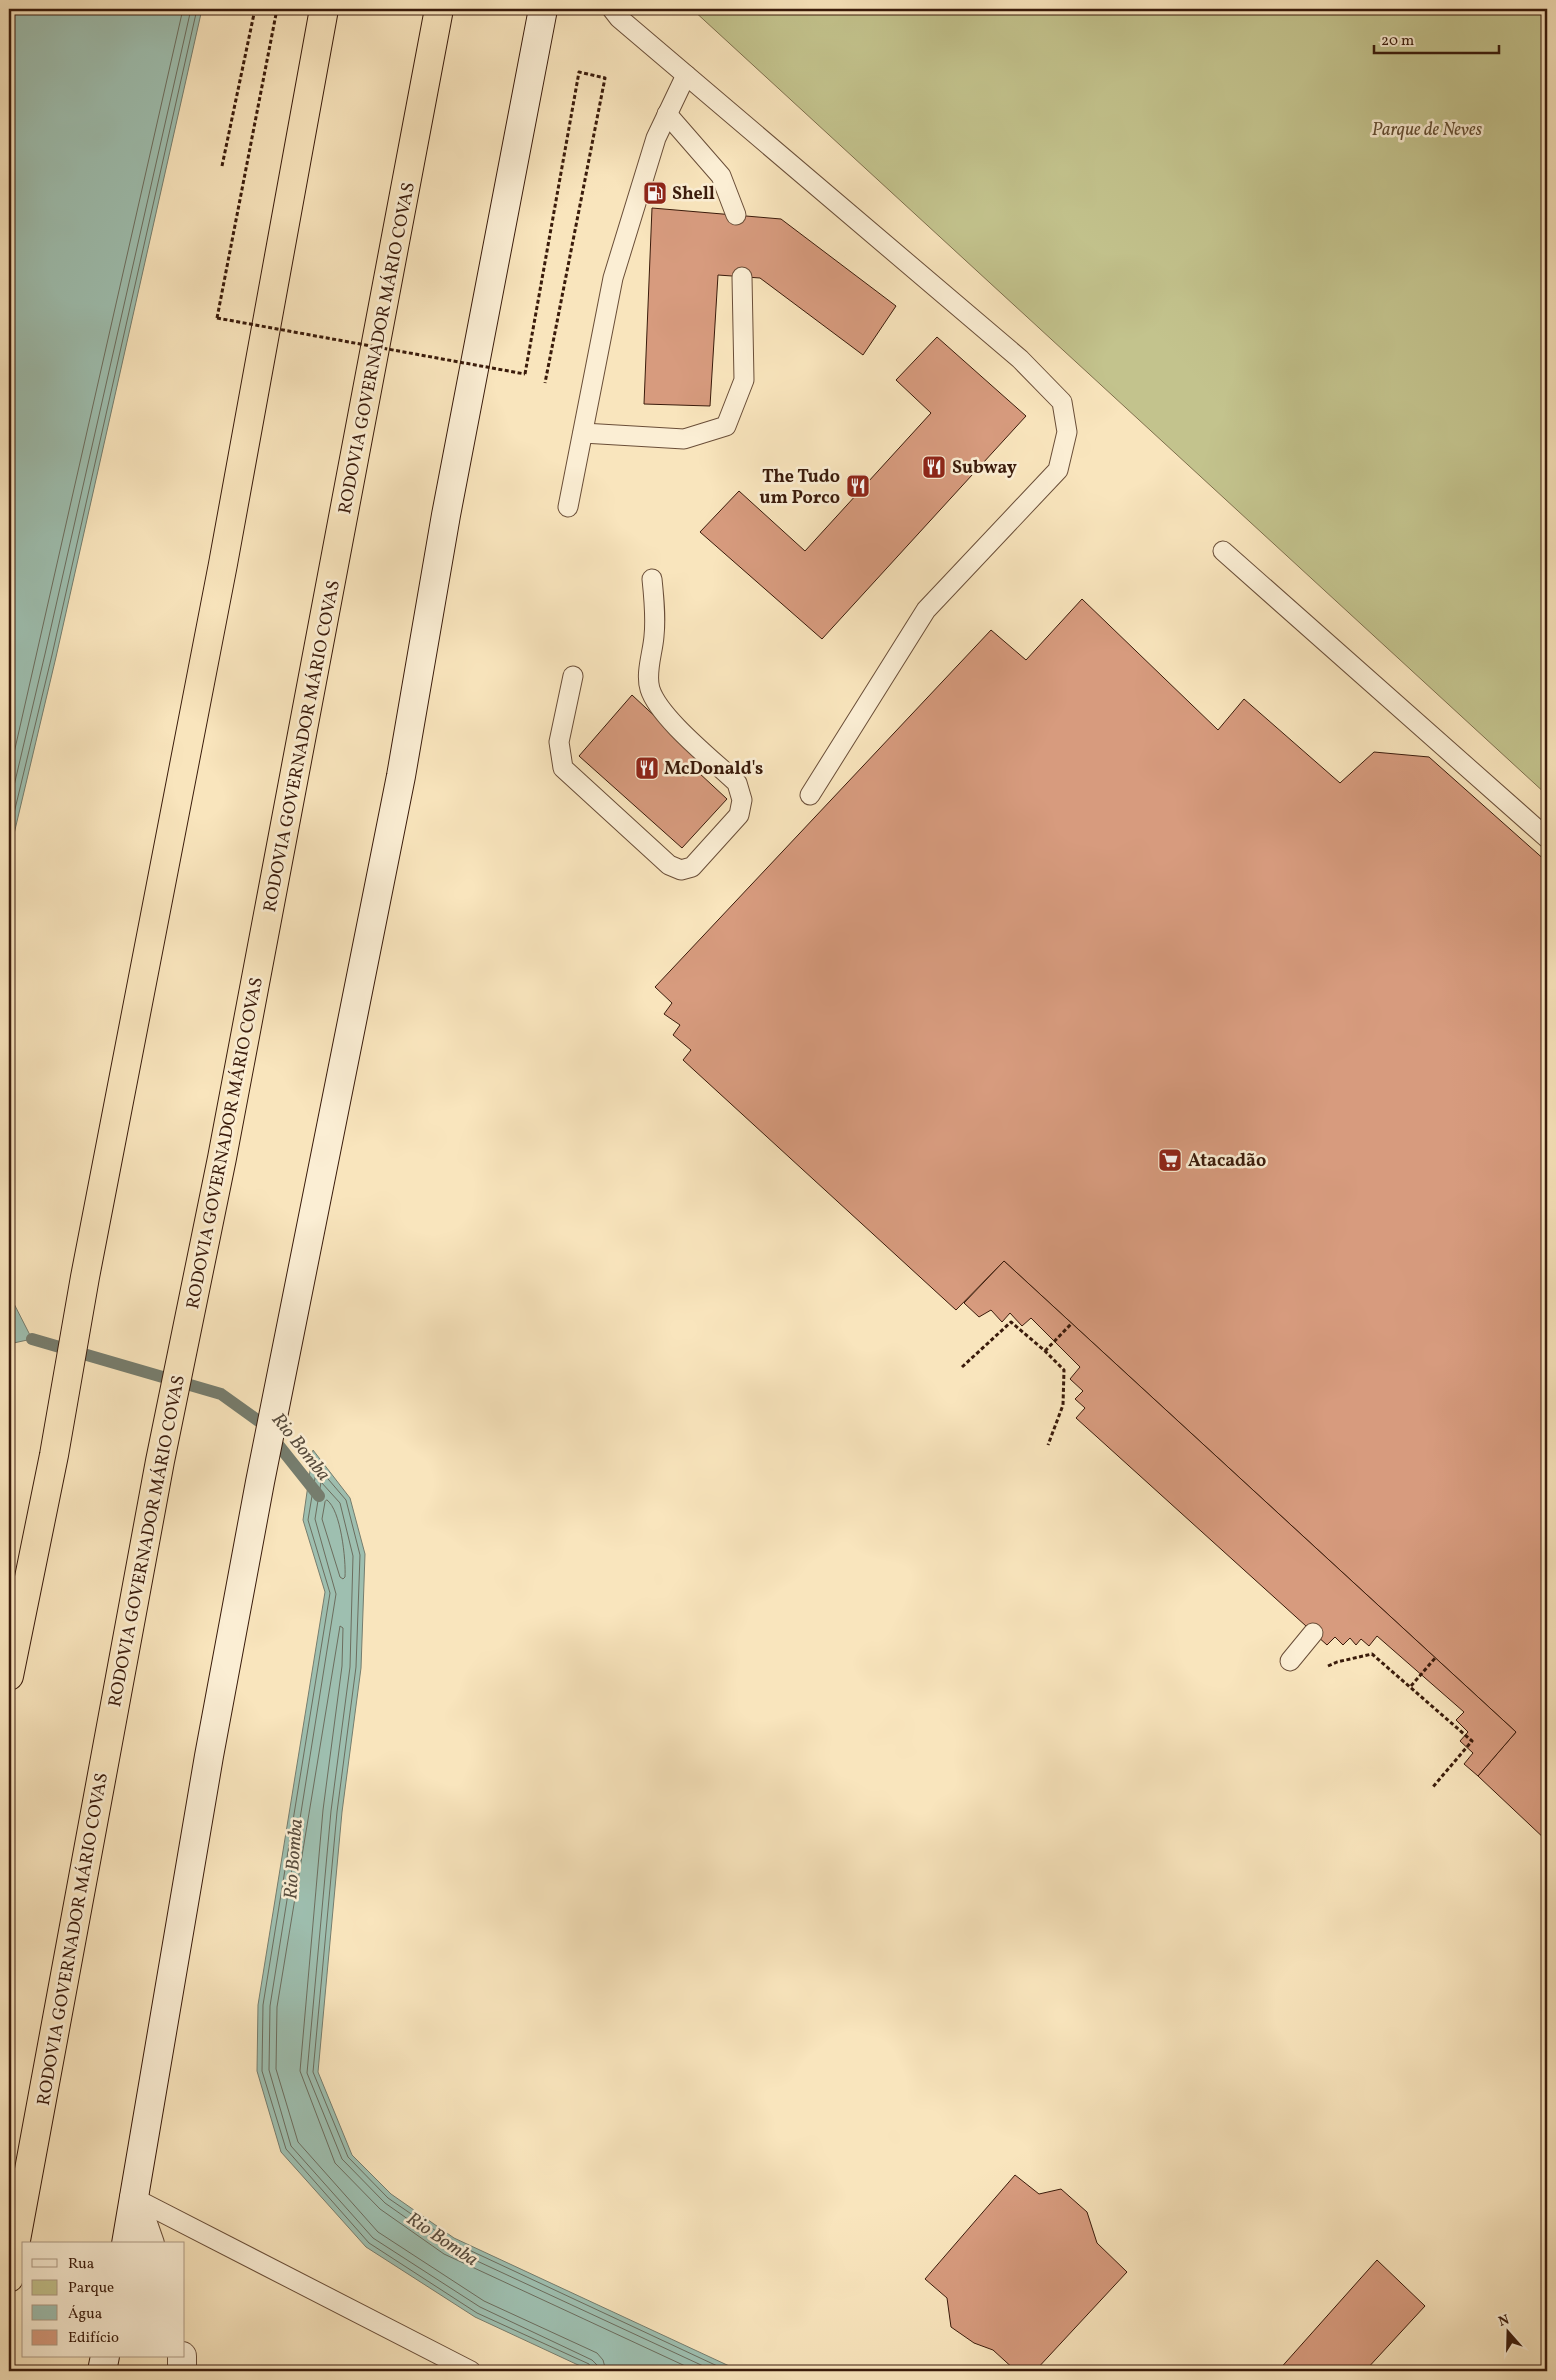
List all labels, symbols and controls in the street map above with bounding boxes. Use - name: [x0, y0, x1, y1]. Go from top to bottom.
- scale bar: [1374, 22, 1498, 54]
- text: 20 m: [1381, 31, 1414, 52]
- park label: Parque de Neves: [1372, 118, 1483, 143]
- street label: RODOVIA GOVERNADOR MÁRIO COVAS: [333, 180, 422, 516]
- fuel station icon: Shell: [642, 180, 668, 206]
- place label: Shell: [672, 182, 715, 207]
- restaurant icon: Subway: [921, 454, 947, 480]
- place label: Subway: [952, 456, 1017, 481]
- place label: The Tudo um Porco: [759, 465, 840, 511]
- restaurant icon: The Tudo um Porco: [845, 473, 871, 499]
- street label: RODOVIA GOVERNADOR MÁRIO COVAS: [258, 578, 347, 914]
- restaurant icon: McDonald's: [634, 755, 660, 781]
- place label: McDonald's: [664, 757, 763, 782]
- street label: RODOVIA GOVERNADOR MÁRIO COVAS: [181, 975, 270, 1311]
- supermarket icon: Atacadão: [1157, 1147, 1183, 1173]
- place label: Atacadão: [1188, 1149, 1266, 1174]
- street label: RODOVIA GOVERNADOR MÁRIO COVAS: [103, 1373, 192, 1709]
- water label: Rio Bomba: [265, 1408, 336, 1487]
- street label: RODOVIA GOVERNADOR MÁRIO COVAS: [32, 1771, 115, 2108]
- water label: Rio Bomba: [278, 1818, 310, 1900]
- water label: Rio Bomba: [401, 2206, 483, 2273]
- legend: [22, 2242, 185, 2358]
- text: Rua: [68, 2254, 94, 2275]
- text: Parque: [68, 2278, 114, 2299]
- text: Água: [68, 2304, 102, 2325]
- north arrow: [1484, 2308, 1534, 2358]
- text: N: [1496, 2311, 1512, 2332]
- text: Edifício: [68, 2328, 119, 2349]

